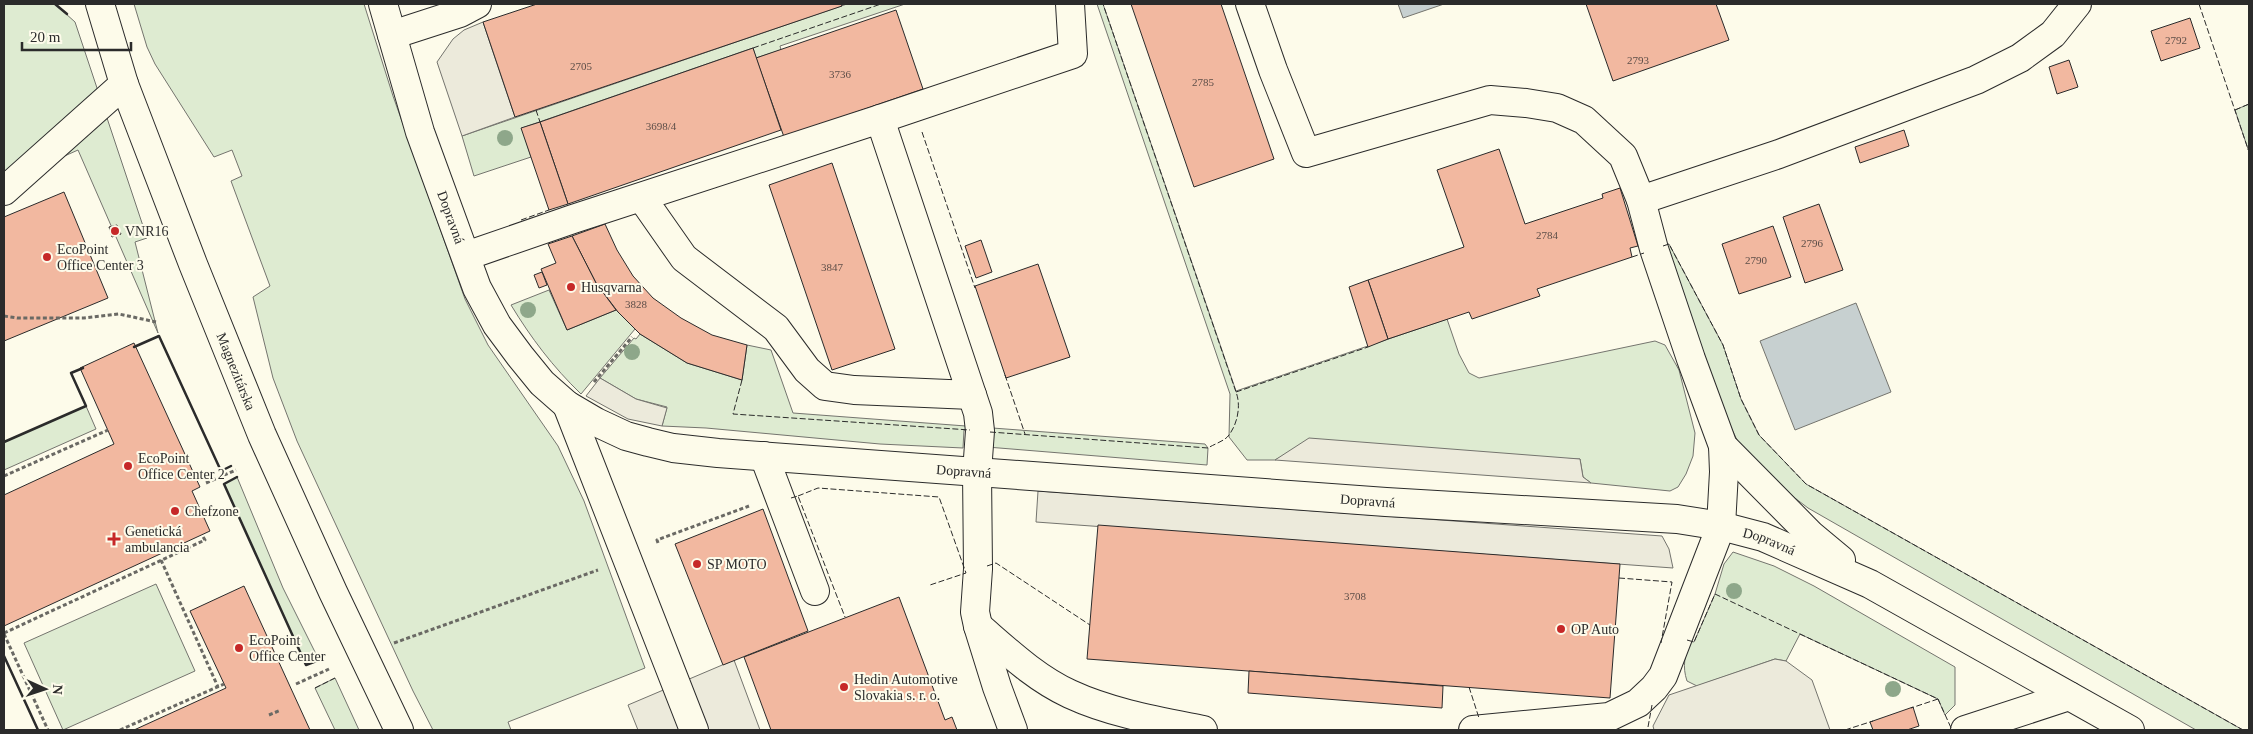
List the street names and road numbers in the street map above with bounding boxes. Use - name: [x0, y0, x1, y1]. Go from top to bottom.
- street label: Dopravná: [435, 189, 468, 246]
- street label: Magnezitárska: [214, 330, 259, 413]
- street label: Dopravná: [936, 462, 993, 481]
- street label: Dopravná: [1340, 491, 1396, 510]
- street label: Dopravná: [1741, 525, 1799, 558]

